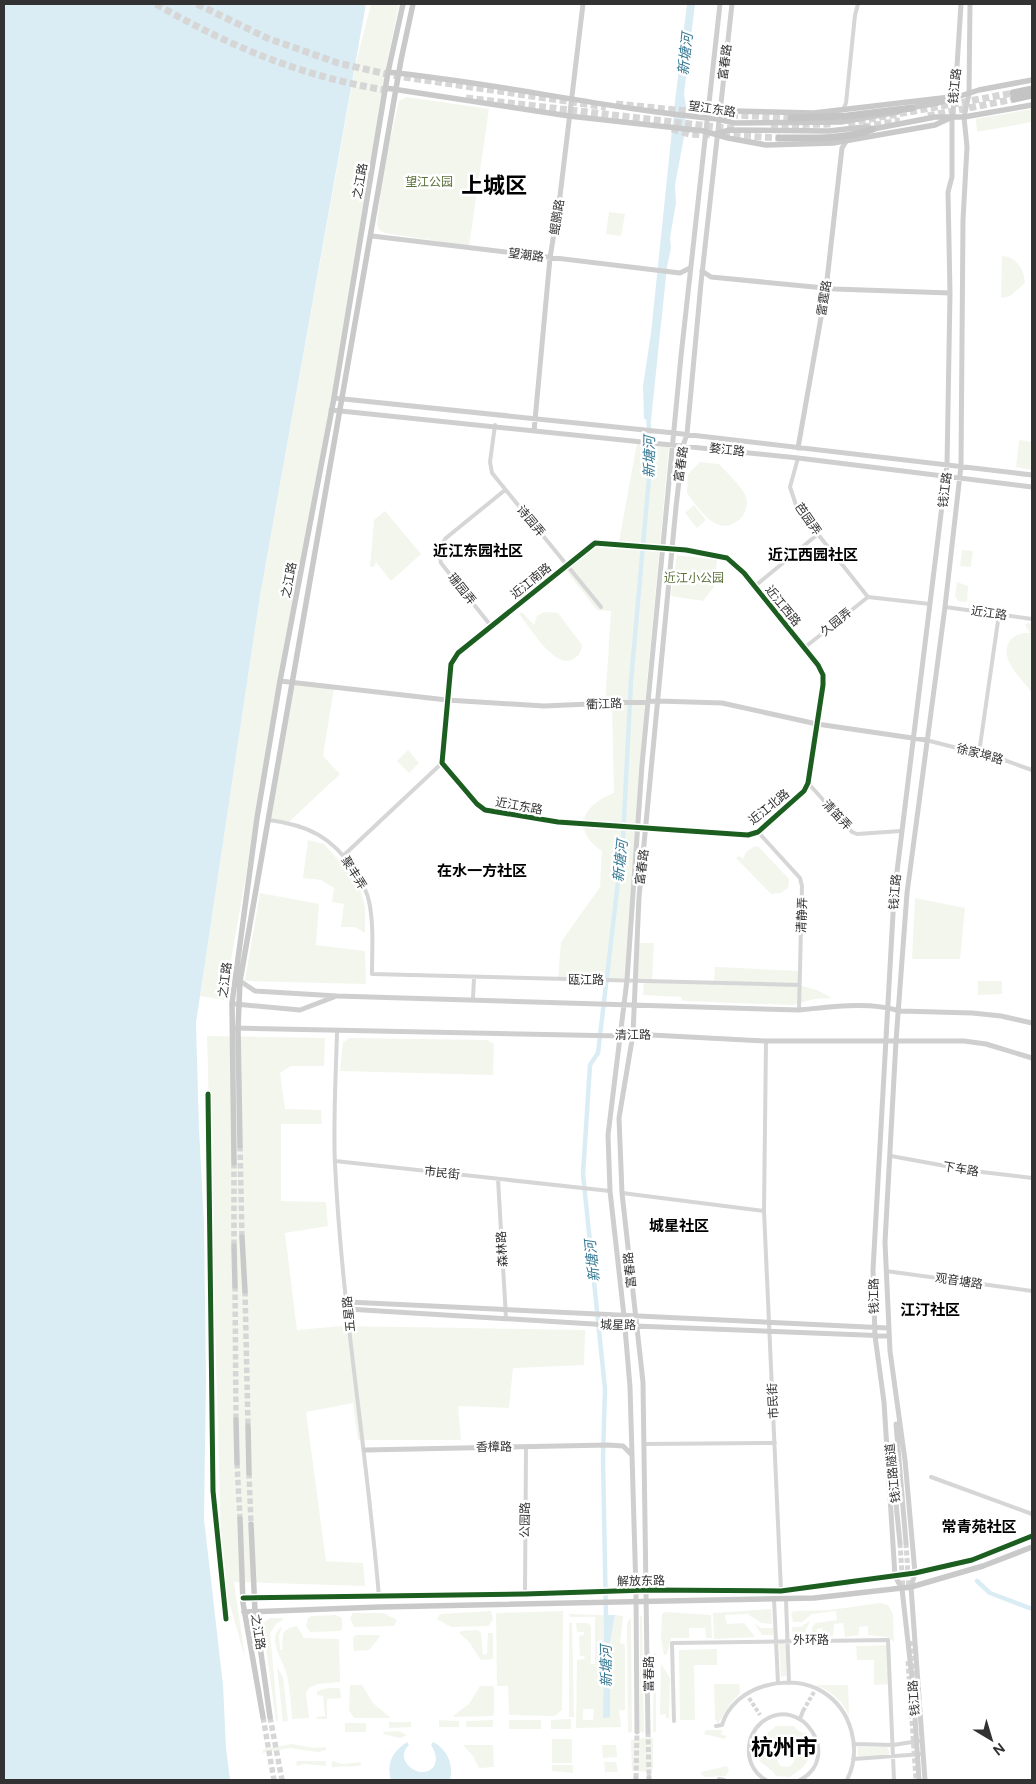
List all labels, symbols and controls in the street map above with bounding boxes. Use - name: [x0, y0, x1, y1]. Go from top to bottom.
- water label: 新塘河: [674, 29, 696, 76]
- street label: 富春路: [715, 43, 735, 81]
- street label: 钱江路: [945, 67, 965, 105]
- street label: 望江东路: [687, 98, 737, 120]
- street label: 之江路: [349, 162, 371, 200]
- district label: 上城区: [461, 171, 527, 200]
- park label: 望江公园: [405, 174, 453, 190]
- street label: 鲲鹏路: [546, 198, 568, 236]
- street label: 望潮路: [507, 245, 545, 265]
- street label: 雷霆路: [813, 279, 835, 317]
- water label: 新塘河: [640, 433, 658, 478]
- street label: 婺江路: [708, 440, 746, 460]
- street label: 富春路: [671, 445, 691, 483]
- street label: 钱江路: [935, 471, 955, 509]
- street label: 芭园弄: [791, 500, 825, 538]
- street label: 诗园弄: [513, 502, 549, 540]
- district label: 近江东园社区: [433, 541, 523, 561]
- district label: 近江西园社区: [768, 545, 858, 565]
- street label: 近江南路: [507, 560, 555, 602]
- street label: 之江路: [278, 561, 300, 599]
- street label: 珊园弄: [444, 570, 480, 608]
- park label: 近江小公园: [664, 570, 724, 586]
- street label: 近江西路: [762, 582, 804, 630]
- street label: 近江路: [970, 603, 1008, 623]
- street label: 久园弄: [817, 604, 855, 640]
- street label: 衢江路: [586, 695, 622, 713]
- street label: 徐家埠路: [955, 740, 1005, 768]
- street label: 近江北路: [745, 786, 793, 828]
- street label: 近江东路: [494, 794, 544, 818]
- street label: 清笛弄: [819, 796, 855, 834]
- water label: 新塘河: [609, 836, 631, 883]
- street label: 富春路: [632, 848, 652, 886]
- street label: 聚丰弄: [338, 853, 370, 893]
- district label: 在水一方社区: [437, 861, 527, 881]
- street label: 钱江路: [885, 873, 905, 911]
- street label: 清静弄: [793, 897, 811, 933]
- street label: 之江路: [215, 961, 235, 999]
- street label: 瓯江路: [568, 972, 604, 988]
- street label: 清江路: [615, 1027, 651, 1043]
- street label: 下车路: [942, 1158, 980, 1180]
- street label: 市民街: [423, 1163, 461, 1183]
- district label: 城星社区: [649, 1216, 709, 1236]
- street label: 森林路: [493, 1231, 511, 1267]
- water label: 新塘河: [581, 1236, 603, 1283]
- street label: 富春路: [620, 1251, 640, 1289]
- street label: 观音塘路: [934, 1270, 984, 1292]
- street label: 钱江路: [866, 1278, 882, 1314]
- street label: 五星路: [339, 1295, 359, 1333]
- district label: 江汀社区: [900, 1300, 960, 1320]
- street label: 城星路: [600, 1317, 636, 1333]
- street label: 市民街: [764, 1383, 782, 1419]
- street label: 香樟路: [476, 1439, 512, 1455]
- street label: 钱江路隧道: [882, 1442, 904, 1504]
- street label: 公园路: [517, 1502, 533, 1538]
- district label: 常青苑社区: [941, 1517, 1017, 1537]
- street label: 解放东路: [617, 1573, 665, 1589]
- street label: 之江路: [247, 1613, 269, 1651]
- street label: 外环路: [793, 1632, 829, 1648]
- water label: 新塘河: [597, 1642, 615, 1687]
- street label: 富春路: [641, 1656, 657, 1692]
- street label: 钱江路: [905, 1679, 923, 1717]
- north arrow: [966, 1714, 1016, 1764]
- district label: 杭州市: [751, 1733, 817, 1762]
- text: N: [989, 1739, 1009, 1759]

